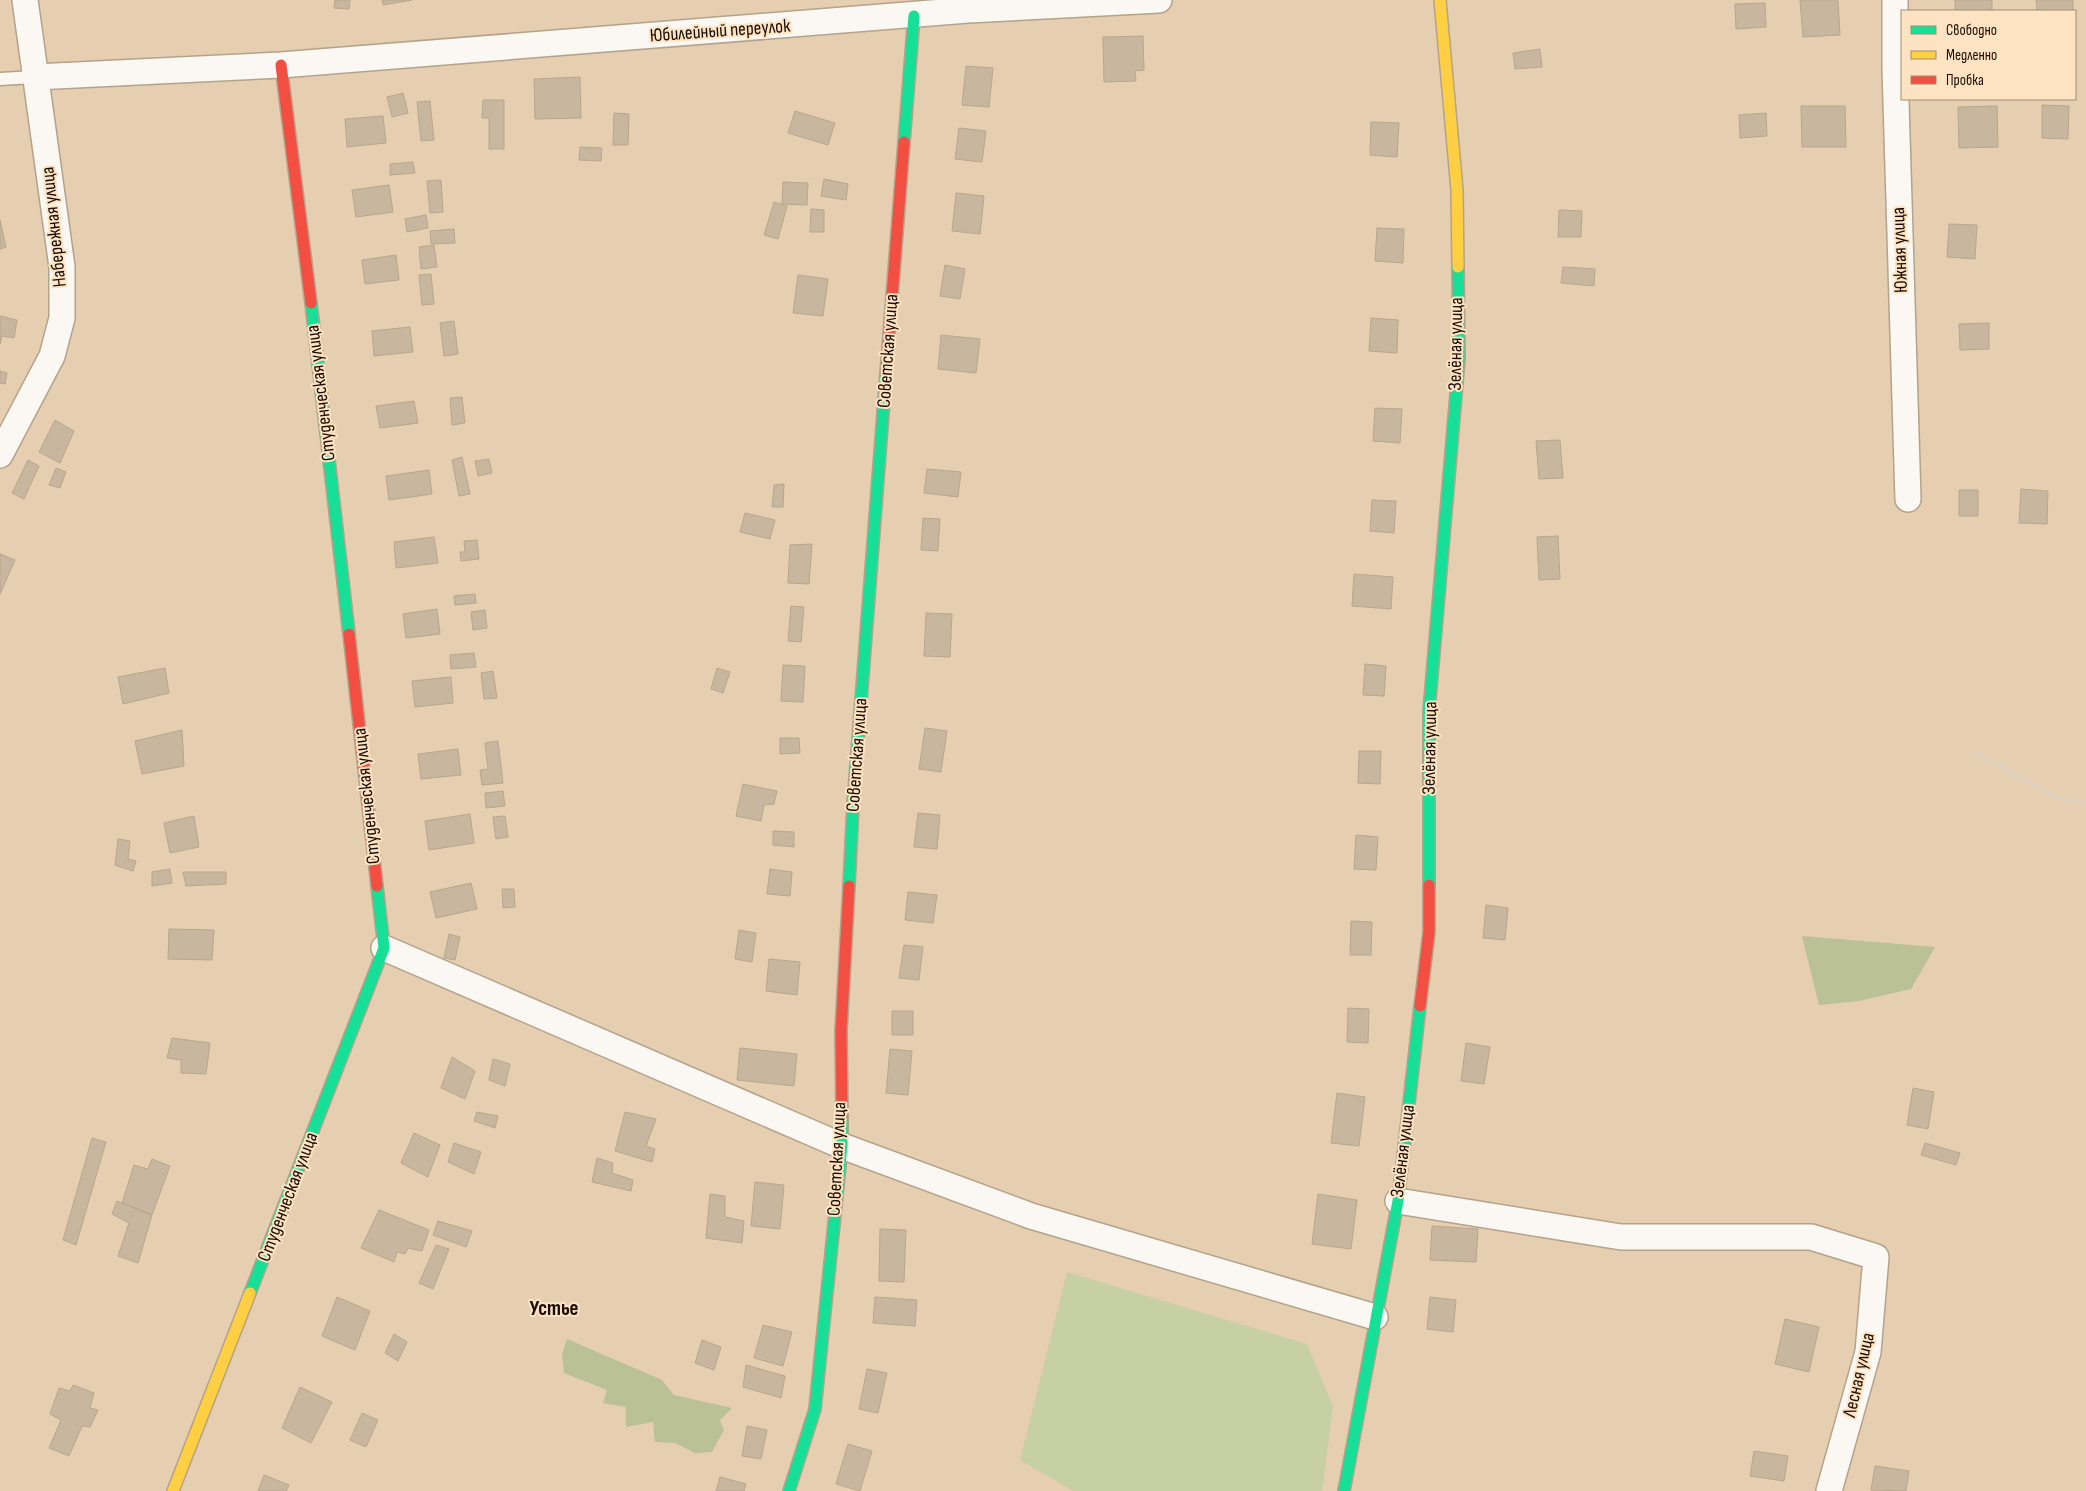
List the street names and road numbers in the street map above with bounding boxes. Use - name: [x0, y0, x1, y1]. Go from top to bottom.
- street label: Юбилейный переулок: [649, 15, 792, 47]
- street label: Набережная улица: [36, 166, 72, 288]
- street label: Южная улица: [1887, 207, 1913, 293]
- street label: Советская улица: [873, 293, 903, 409]
- street label: Зелёная улица: [1444, 297, 1468, 391]
- street label: Студенческая улица: [301, 324, 341, 462]
- street label: Советская улица: [842, 697, 872, 813]
- street label: Зелёная улица: [1418, 701, 1442, 795]
- street label: Студенческая улица: [348, 727, 386, 865]
- street label: Советская улица: [823, 1101, 851, 1217]
- street label: Зелёная улица: [1386, 1103, 1420, 1199]
- street label: Студенческая улица: [253, 1129, 323, 1265]
- street label: Лесная улица: [1838, 1330, 1880, 1421]

